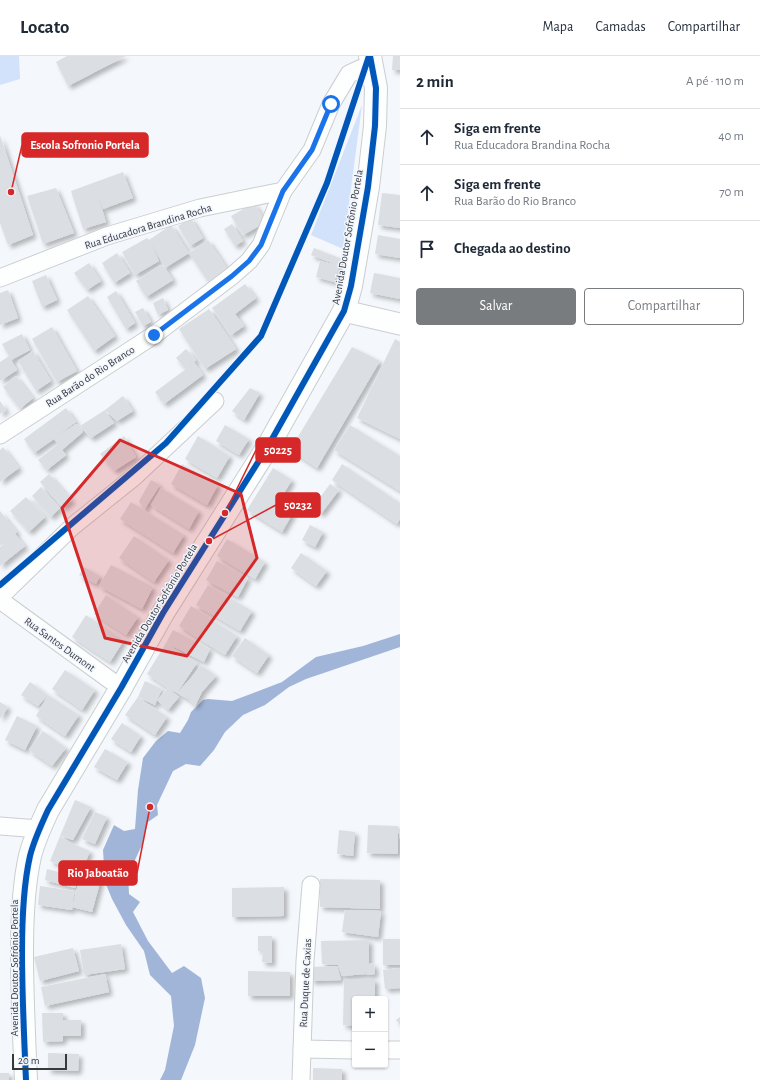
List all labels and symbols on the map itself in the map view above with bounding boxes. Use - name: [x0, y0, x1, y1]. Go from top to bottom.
- route start: [322, 95, 340, 113]
- callout: Escola Sofronio Portela: [22, 133, 148, 157]
- text: Escola Sofronio Portela: [30, 139, 140, 151]
- street label: Avenida Doutor Sofrônio Portela: [330, 169, 365, 305]
- street label: Rua Educadora Brandina Rocha: [83, 202, 213, 251]
- route end: [145, 326, 163, 344]
- street label: Rua Barão do Rio Branco: [44, 344, 137, 409]
- callout: 50225: [256, 438, 300, 462]
- text: 50225: [264, 444, 292, 456]
- callout: 50232: [276, 493, 320, 517]
- text: 50232: [284, 499, 312, 511]
- street label: Avenida Doutor Sofrônio Portela: [119, 542, 199, 665]
- street label: Rua Santos Dumont: [22, 615, 98, 674]
- callout: Rio Jaboatão: [59, 861, 137, 885]
- text: Rio Jaboatão: [67, 867, 129, 879]
- street label: Avenida Doutor Sofrônio Portela: [9, 900, 20, 1036]
- street label: Rua Duque de Caxias: [298, 938, 313, 1028]
- scale bar: [12, 1052, 67, 1071]

